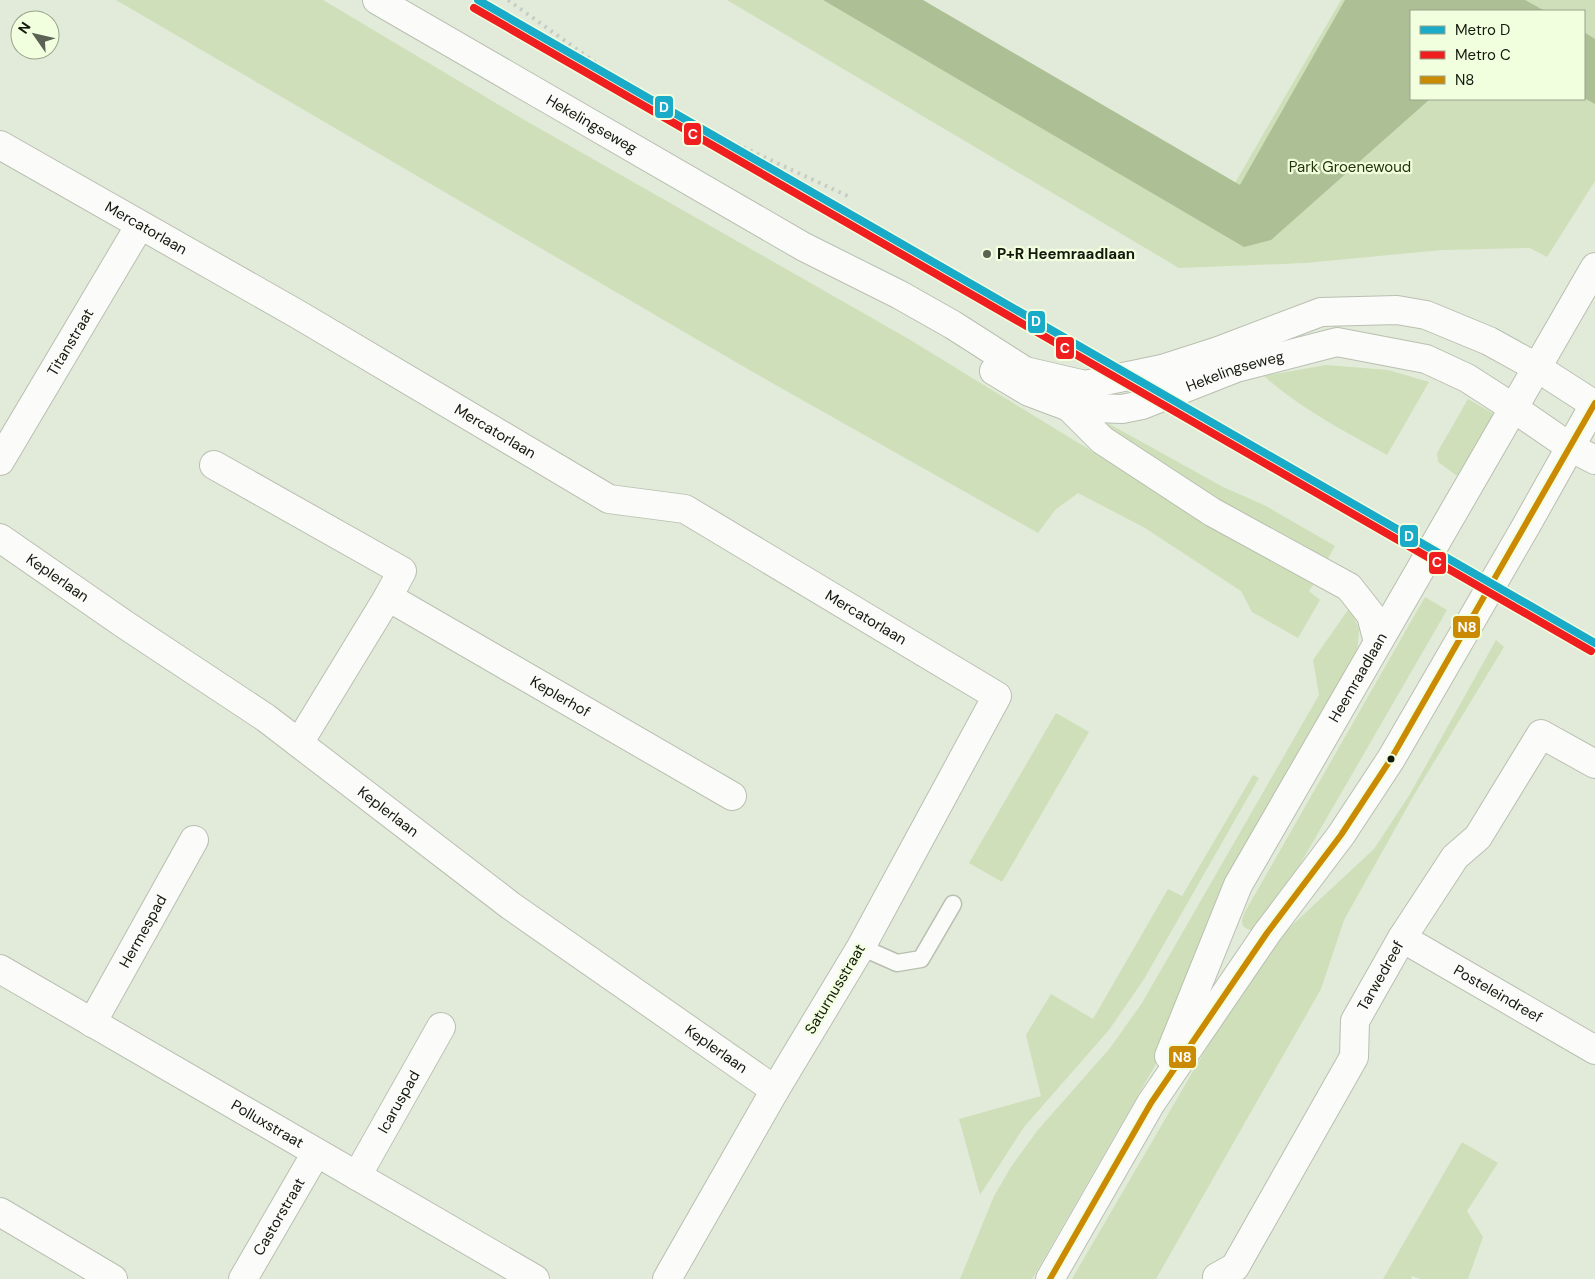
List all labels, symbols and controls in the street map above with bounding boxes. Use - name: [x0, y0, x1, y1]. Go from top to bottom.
- north arrow: [10, 10, 60, 60]
- legend: [1410, 10, 1585, 100]
- text: N: [14, 18, 35, 37]
- text: Metro D: [1455, 20, 1510, 40]
- text: Metro C: [1455, 45, 1511, 65]
- text: N8: [1455, 70, 1475, 90]
- street label: Hekelingseweg: [542, 90, 641, 158]
- line badge: D: [654, 95, 674, 119]
- text: D: [659, 98, 669, 116]
- line badge: C: [683, 122, 702, 146]
- text: C: [688, 125, 698, 143]
- park label: Park Groenewoud: [1289, 157, 1411, 177]
- street label: Mercatorlaan: [101, 197, 191, 259]
- place label: P+R Heemraadlaan: [997, 244, 1135, 264]
- marker: P+R Heemraadlaan: [981, 248, 993, 260]
- street label: Titanstraat: [43, 305, 98, 380]
- line badge: D: [1027, 310, 1046, 334]
- text: D: [1031, 312, 1041, 330]
- line badge: C: [1055, 336, 1075, 360]
- text: C: [1060, 339, 1070, 357]
- street label: Hekelingseweg: [1183, 346, 1286, 397]
- street label: Mercatorlaan: [451, 399, 540, 463]
- line badge: D: [1399, 524, 1419, 548]
- text: D: [1404, 527, 1414, 545]
- street label: Keplerlaan: [22, 549, 93, 607]
- line badge: C: [1428, 551, 1447, 575]
- text: C: [1432, 553, 1442, 571]
- street label: Mercatorlaan: [822, 585, 910, 650]
- line badge: N8: [1452, 615, 1481, 639]
- text: N8: [1457, 618, 1477, 636]
- street label: Heemraadlaan: [1324, 629, 1392, 726]
- street label: Keplerhof: [527, 671, 594, 722]
- unlabelled marker: [1386, 754, 1396, 764]
- street label: Keplerlaan: [353, 782, 423, 841]
- street label: Hermespad: [115, 891, 172, 971]
- street label: Tarwedreef: [1353, 937, 1408, 1014]
- street label: Saturnusstraat: [800, 940, 870, 1038]
- street label: Posteleindreef: [1450, 960, 1546, 1027]
- street label: Keplerlaan: [681, 1020, 751, 1078]
- line badge: N8: [1168, 1045, 1197, 1069]
- text: N8: [1172, 1048, 1192, 1066]
- street label: Icaruspad: [373, 1067, 424, 1137]
- street label: Polluxstraat: [227, 1095, 307, 1153]
- street label: Castorstraat: [249, 1174, 310, 1259]

